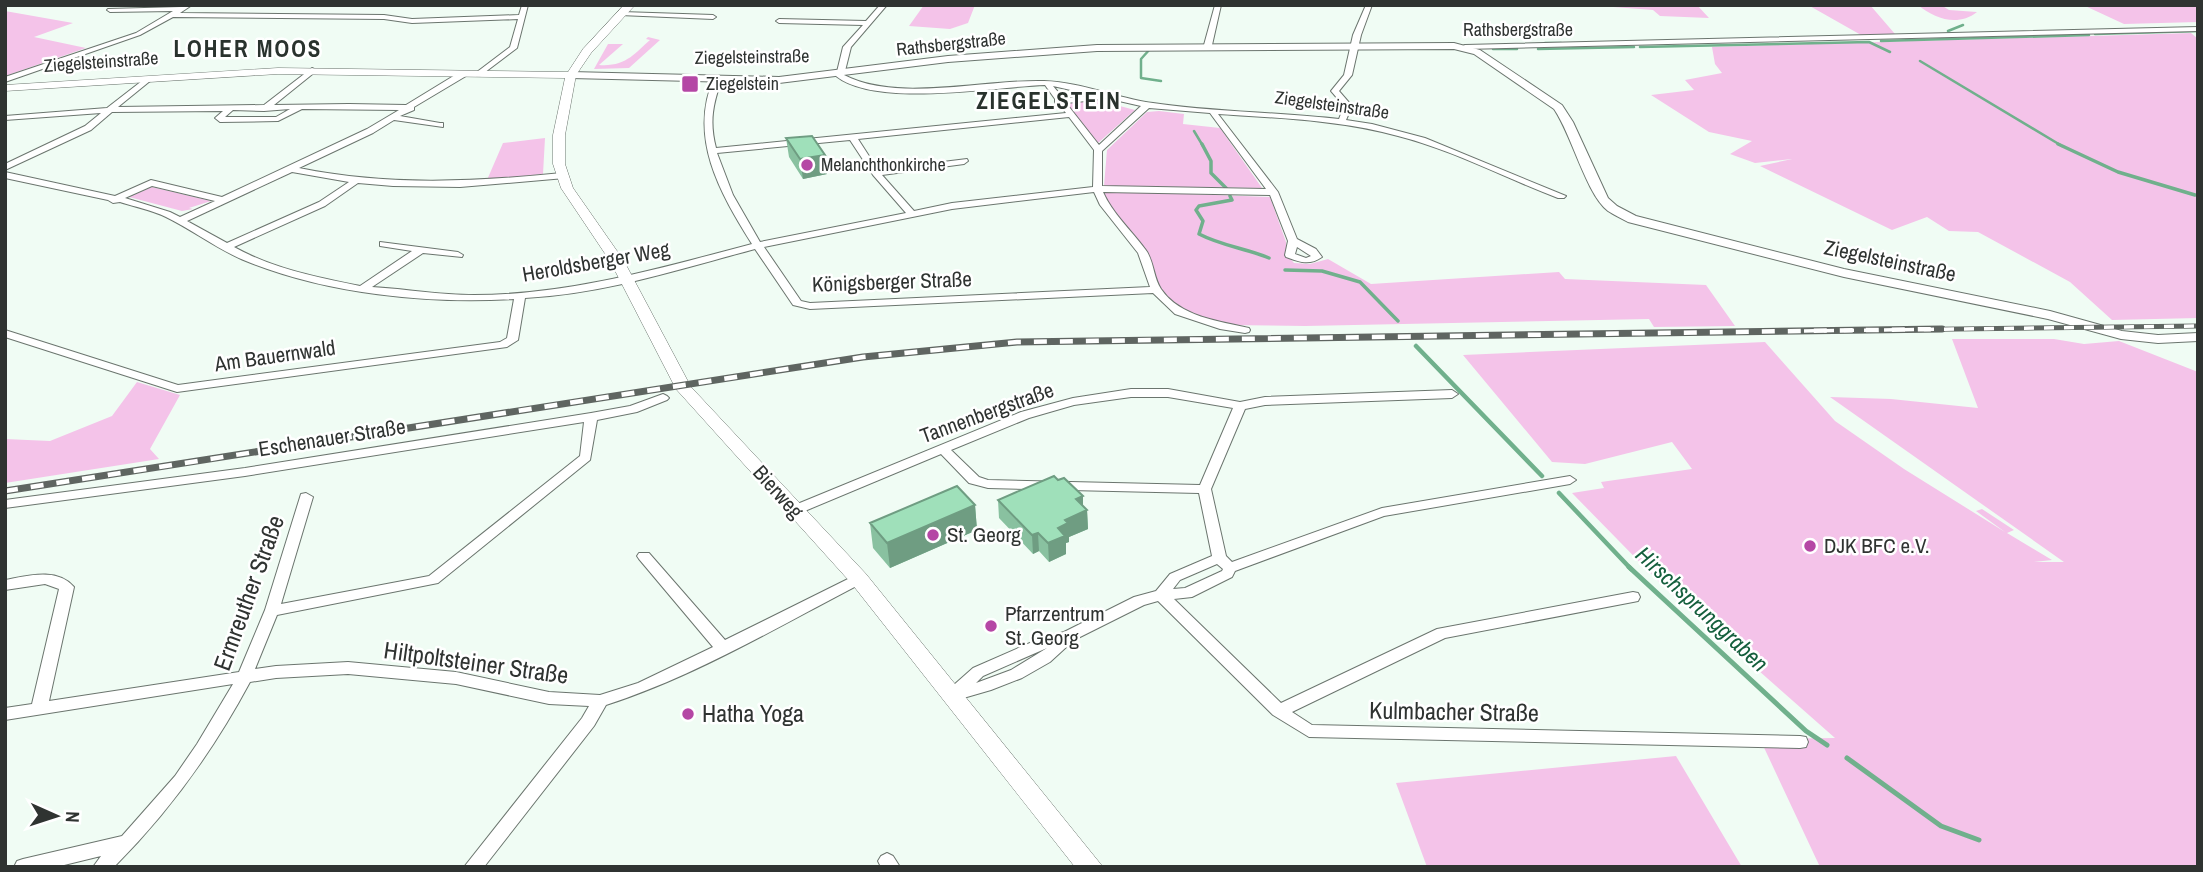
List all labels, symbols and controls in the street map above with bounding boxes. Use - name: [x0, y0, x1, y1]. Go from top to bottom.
- street label: Rathsbergstraße: [1463, 17, 1573, 42]
- street label: Rathsbergstraße: [895, 25, 1007, 62]
- district label: LOHER MOOS: [174, 33, 322, 64]
- street label: Ziegelsteinstraße: [694, 43, 810, 70]
- street label: Ziegelsteinstraße: [43, 45, 159, 78]
- place label: Ziegelstein: [706, 71, 779, 96]
- marker: Ziegelstein: [680, 74, 700, 94]
- street label: Ziegelsteinstraße: [1273, 84, 1391, 125]
- district label: ZIEGELSTEIN: [976, 85, 1122, 116]
- place label: Melanchthonkirche: [821, 152, 946, 177]
- marker: Melanchthonkirche: [799, 157, 815, 173]
- street label: Ziegelsteinstraße: [1822, 232, 1959, 289]
- street label: Heroldsberger Weg: [520, 234, 672, 289]
- street label: Königsberger Straße: [812, 264, 972, 299]
- street label: Am Bauernwald: [212, 333, 337, 378]
- street label: Tannenbergstraße: [916, 375, 1058, 450]
- street label: Eschenauer Straße: [256, 412, 407, 463]
- street label: Bierweg: [746, 458, 811, 525]
- street label: Ermreuther Straße: [205, 511, 291, 675]
- place label: St. Georg: [947, 520, 1021, 549]
- marker: St. Georg: [925, 527, 941, 543]
- place label: DJK BFC e.V.: [1824, 531, 1930, 560]
- marker: DJK BFC e.V.: [1802, 538, 1818, 554]
- water label: Hirschsprunggraben: [1629, 539, 1775, 678]
- place label: Pfarrzentrum St. Georg: [1005, 599, 1105, 652]
- marker: Pfarrzentrum St. Georg: [983, 618, 999, 634]
- street label: Hiltpoltsteiner Straße: [382, 633, 570, 691]
- street label: Kulmbacher Straße: [1369, 694, 1539, 728]
- place label: Hatha Yoga: [702, 697, 804, 729]
- marker: Hatha Yoga: [680, 706, 696, 722]
- north arrow: [21, 781, 91, 851]
- text: N: [60, 811, 86, 823]

